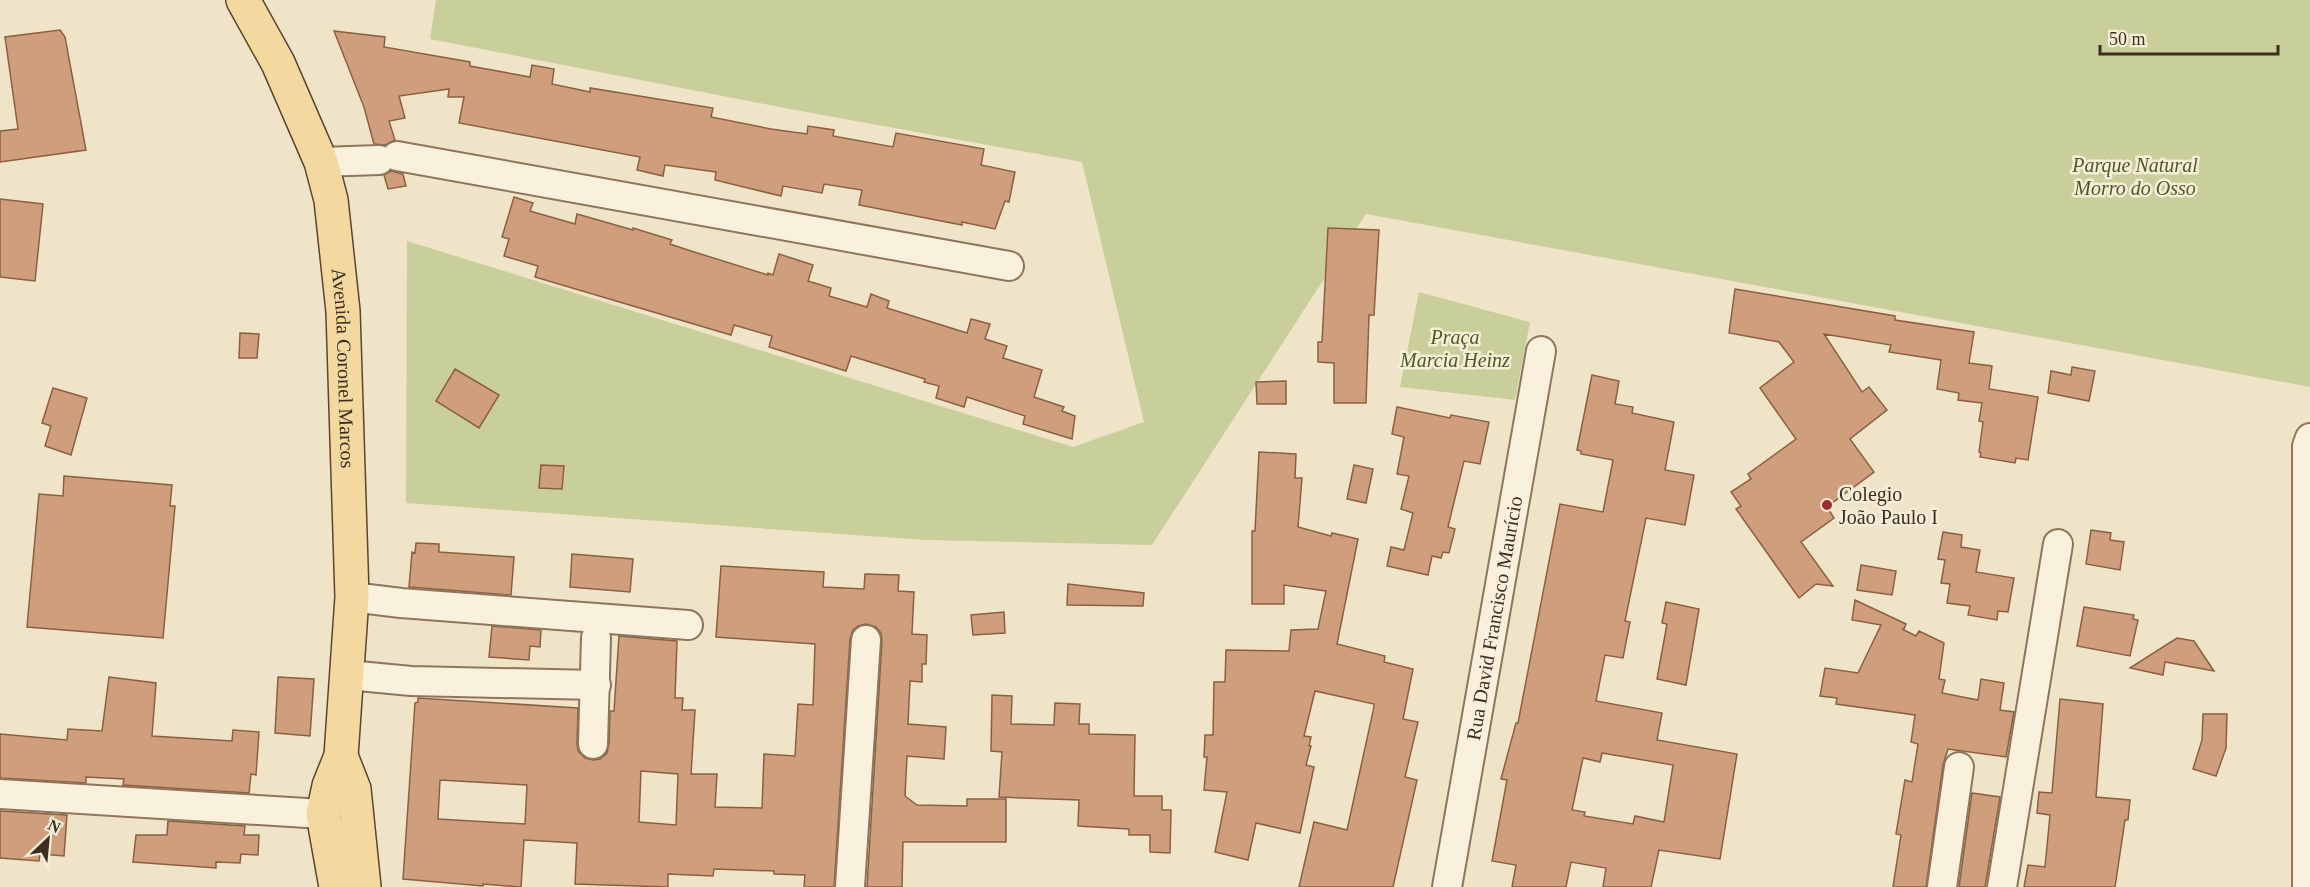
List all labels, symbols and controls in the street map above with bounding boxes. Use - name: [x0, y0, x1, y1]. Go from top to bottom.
- scale bar: [2100, 18, 2278, 56]
- text: 50 m: [2109, 29, 2146, 49]
- park label: Parque Natural Morro do Osso: [2071, 154, 2198, 199]
- street label: Avenida Coronel Marcos: [327, 267, 359, 469]
- park label: Praça Marcia Heinz: [1399, 326, 1510, 371]
- place label: Colegio João Paulo I: [1839, 483, 1938, 528]
- street label: Rua David Francisco Maurício: [1462, 494, 1526, 742]
- marker: Colegio João Paulo I: [1820, 498, 1834, 512]
- north arrow: [18, 809, 78, 869]
- text: N: [45, 816, 64, 836]

